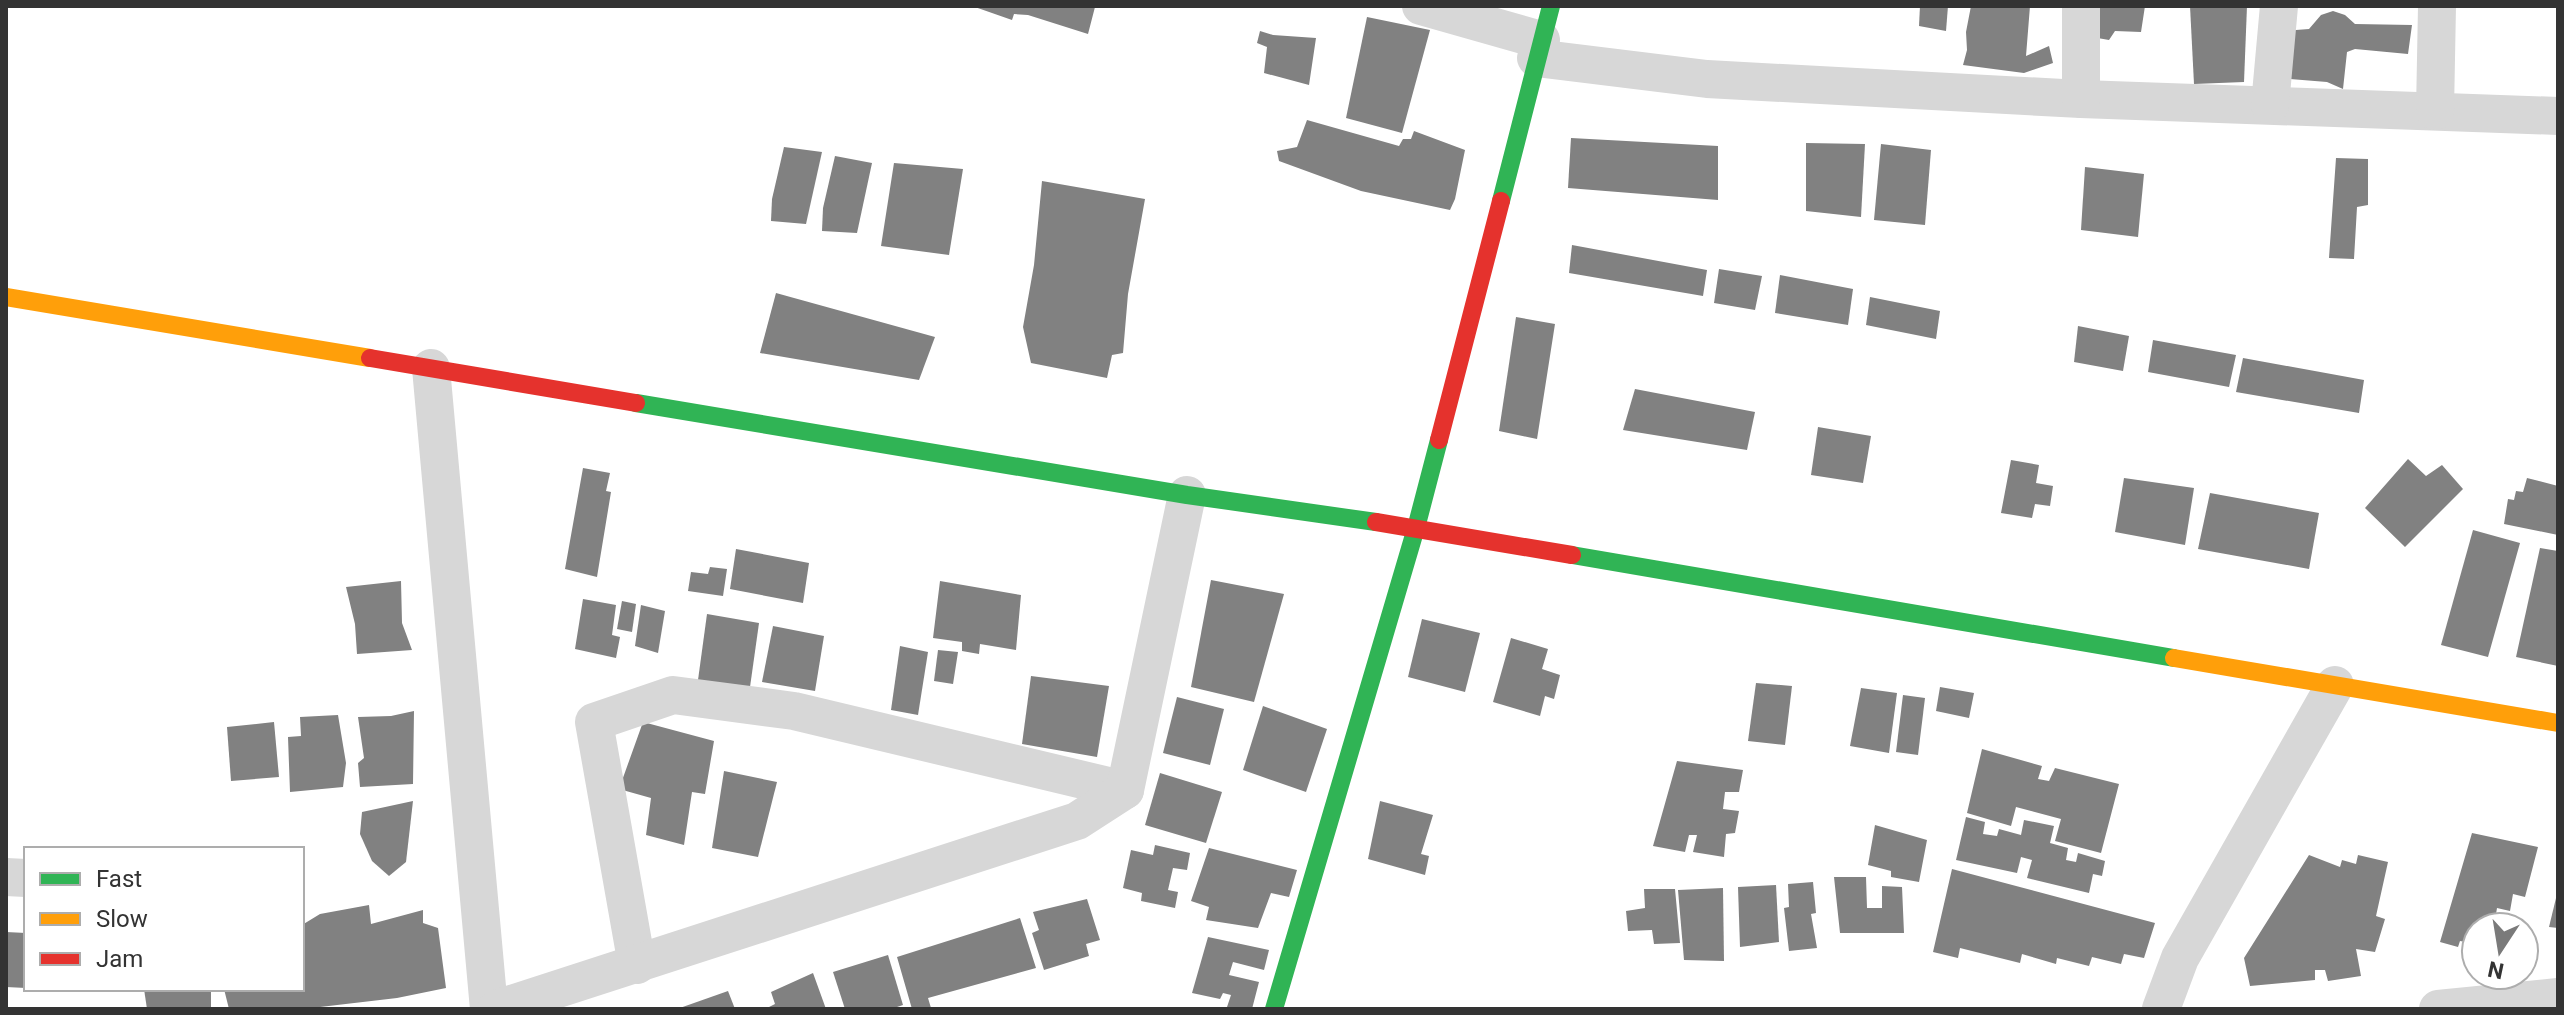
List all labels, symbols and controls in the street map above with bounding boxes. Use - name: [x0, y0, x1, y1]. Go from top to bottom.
- legend: [24, 847, 304, 991]
- text: Fast: [96, 865, 142, 893]
- text: Slow: [96, 905, 148, 933]
- north arrow: [2460, 911, 2540, 991]
- text: Jam: [96, 945, 143, 973]
- text: N: [2486, 956, 2506, 984]

